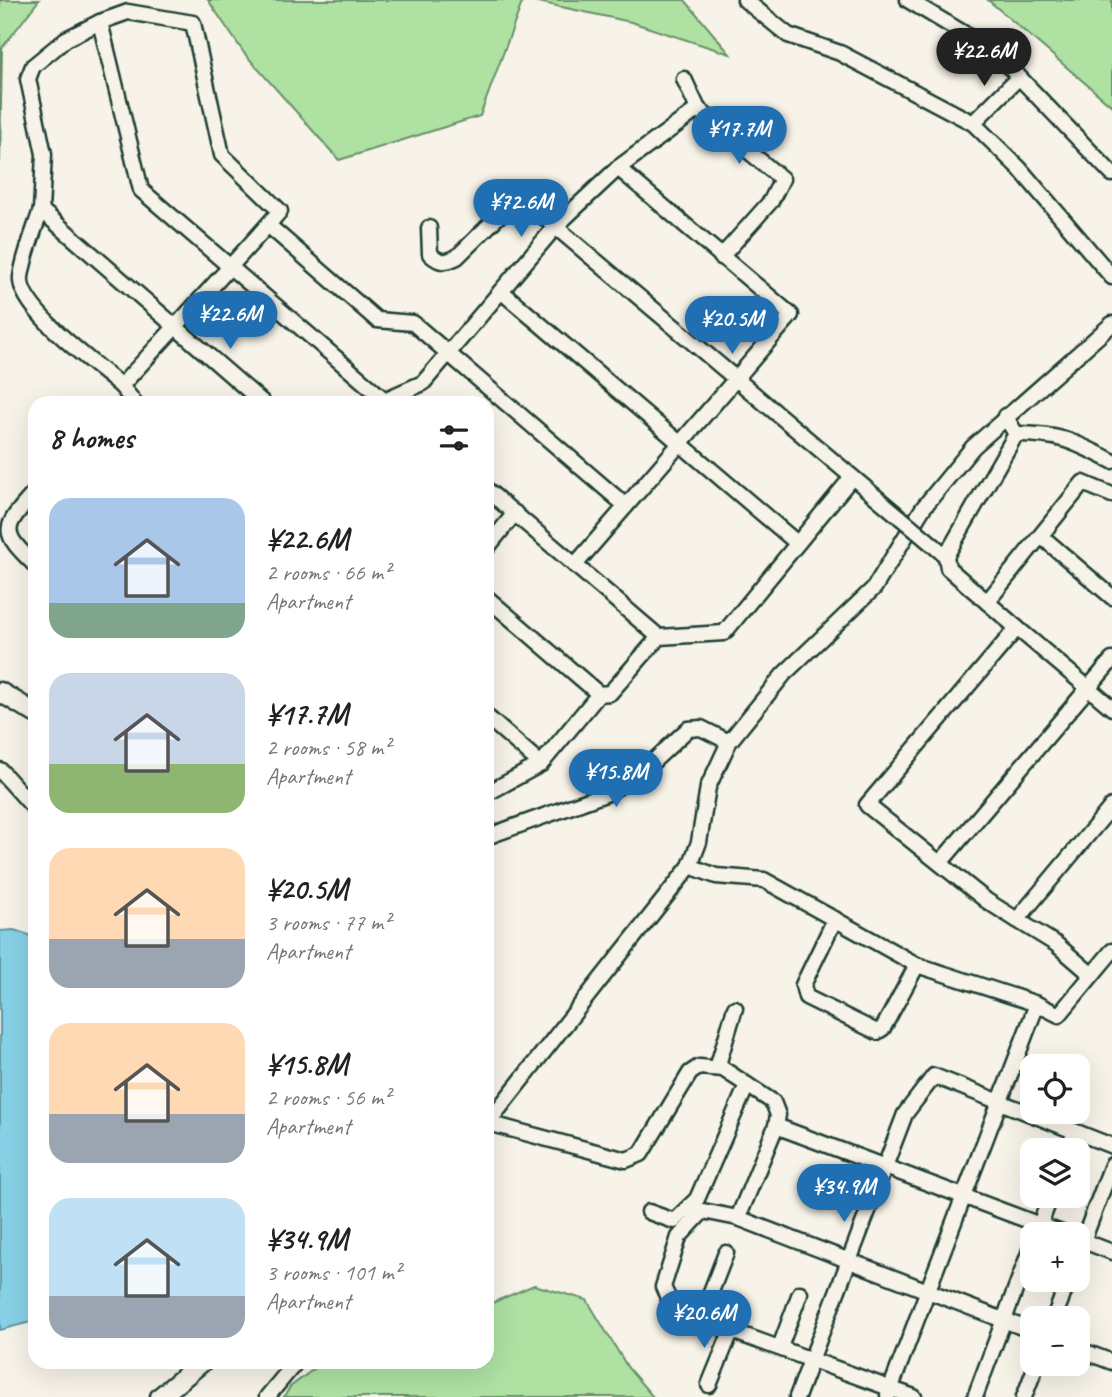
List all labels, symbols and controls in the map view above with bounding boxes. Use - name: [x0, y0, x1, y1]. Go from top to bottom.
- pin: ¥22.6M: [927, 28, 1041, 88]
- text: ¥22.6M: [952, 36, 1016, 65]
- pin: ¥17.7M: [682, 106, 796, 166]
- text: ¥17.7M: [708, 114, 770, 143]
- pin: ¥72.6M: [464, 180, 578, 239]
- text: ¥72.6M: [489, 187, 553, 216]
- pin: ¥22.6M: [173, 292, 287, 351]
- pin: ¥20.5M: [675, 296, 789, 356]
- text: ¥22.6M: [198, 299, 262, 328]
- text: ¥20.5M: [701, 304, 763, 333]
- text: 8 homes: [49, 419, 134, 457]
- icon: filters: [435, 419, 473, 457]
- text: ¥22.6M: [266, 520, 348, 558]
- icon: home: [105, 526, 189, 610]
- text: 2 rooms · 66 m²: [266, 558, 390, 587]
- text: Apartment: [266, 587, 351, 616]
- text: ¥17.7M: [266, 695, 348, 733]
- icon: home: [105, 701, 189, 785]
- text: 2 rooms · 58 m²: [266, 733, 390, 762]
- pin: ¥15.8M: [559, 750, 673, 809]
- text: ¥15.8M: [585, 757, 647, 786]
- text: Apartment: [266, 762, 351, 791]
- text: ¥20.5M: [266, 870, 347, 908]
- icon: home: [105, 876, 189, 960]
- text: 3 rooms · 77 m²: [266, 908, 390, 937]
- text: Apartment: [266, 937, 351, 966]
- text: ¥15.8M: [266, 1045, 347, 1083]
- icon: home: [105, 1051, 189, 1135]
- map controls: [1020, 1054, 1090, 1376]
- button: locate: [1020, 1054, 1090, 1124]
- text: 2 rooms · 56 m²: [266, 1083, 390, 1112]
- text: Apartment: [266, 1112, 351, 1141]
- button: layers: [1020, 1138, 1090, 1208]
- pin: ¥34.9M: [787, 1164, 901, 1224]
- text: ¥34.9M: [813, 1172, 875, 1201]
- text: ¥34.9M: [266, 1220, 347, 1258]
- button: +: [1020, 1222, 1090, 1292]
- icon: home: [105, 1226, 189, 1310]
- text: 3 rooms · 101 m²: [266, 1258, 401, 1287]
- text: Apartment: [266, 1287, 351, 1316]
- pin: ¥20.6M: [647, 1290, 761, 1350]
- text: ¥20.6M: [672, 1298, 736, 1327]
- button: −: [1020, 1306, 1090, 1376]

